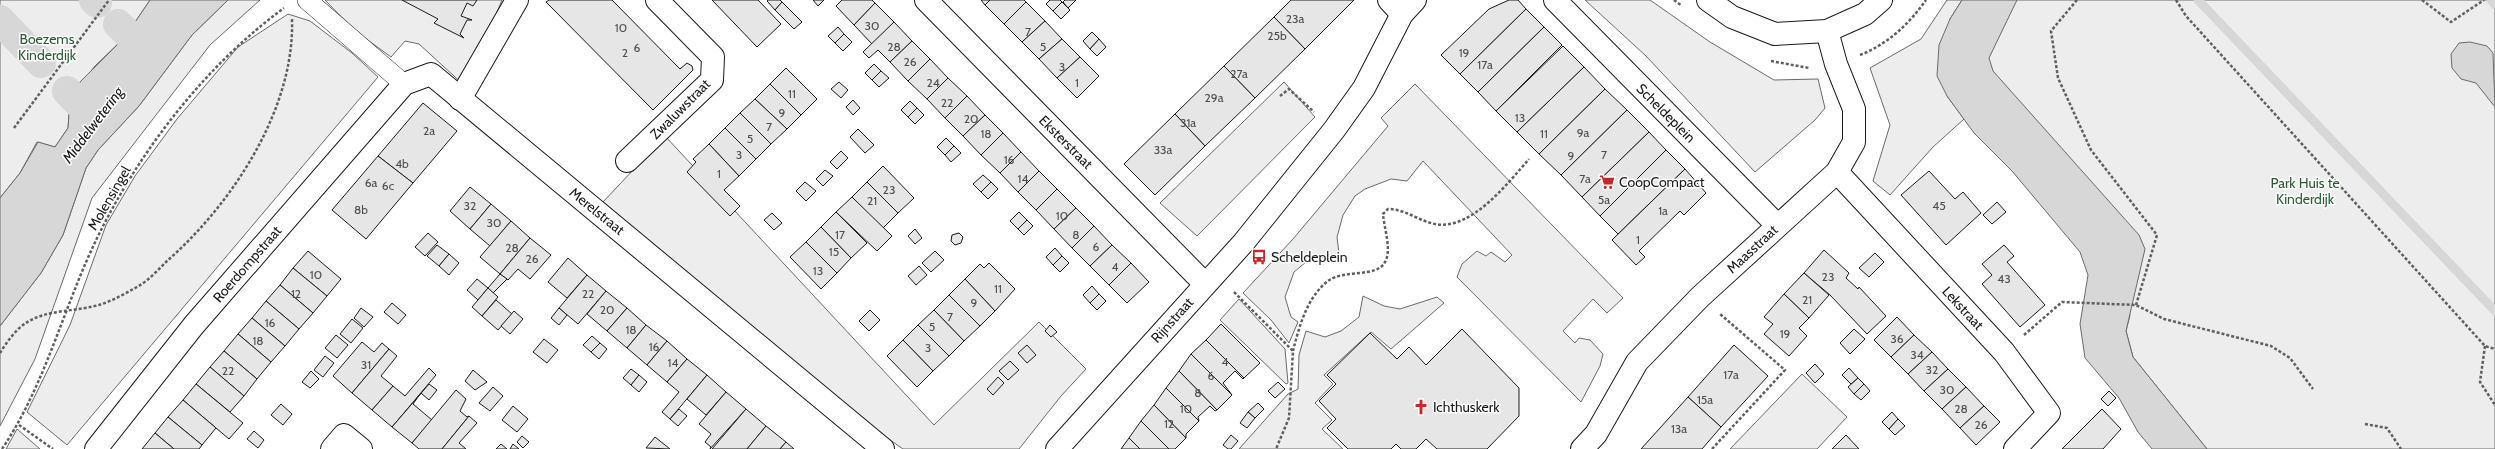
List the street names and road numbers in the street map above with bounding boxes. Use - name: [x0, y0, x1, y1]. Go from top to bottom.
- street label: Zwaluwstraat: [646, 75, 714, 143]
- street label: Scheldeplein: [1633, 80, 1700, 147]
- street label: Eksterstraat: [1035, 111, 1097, 173]
- street label: Molensingel: [83, 162, 135, 233]
- street label: Merelstraat: [566, 183, 629, 239]
- street label: Maasstraat: [1723, 221, 1782, 277]
- street label: Roerdompstraat: [209, 222, 285, 306]
- street label: Lekstraat: [1938, 282, 1988, 334]
- street label: Rijnstraat: [1147, 293, 1197, 346]

